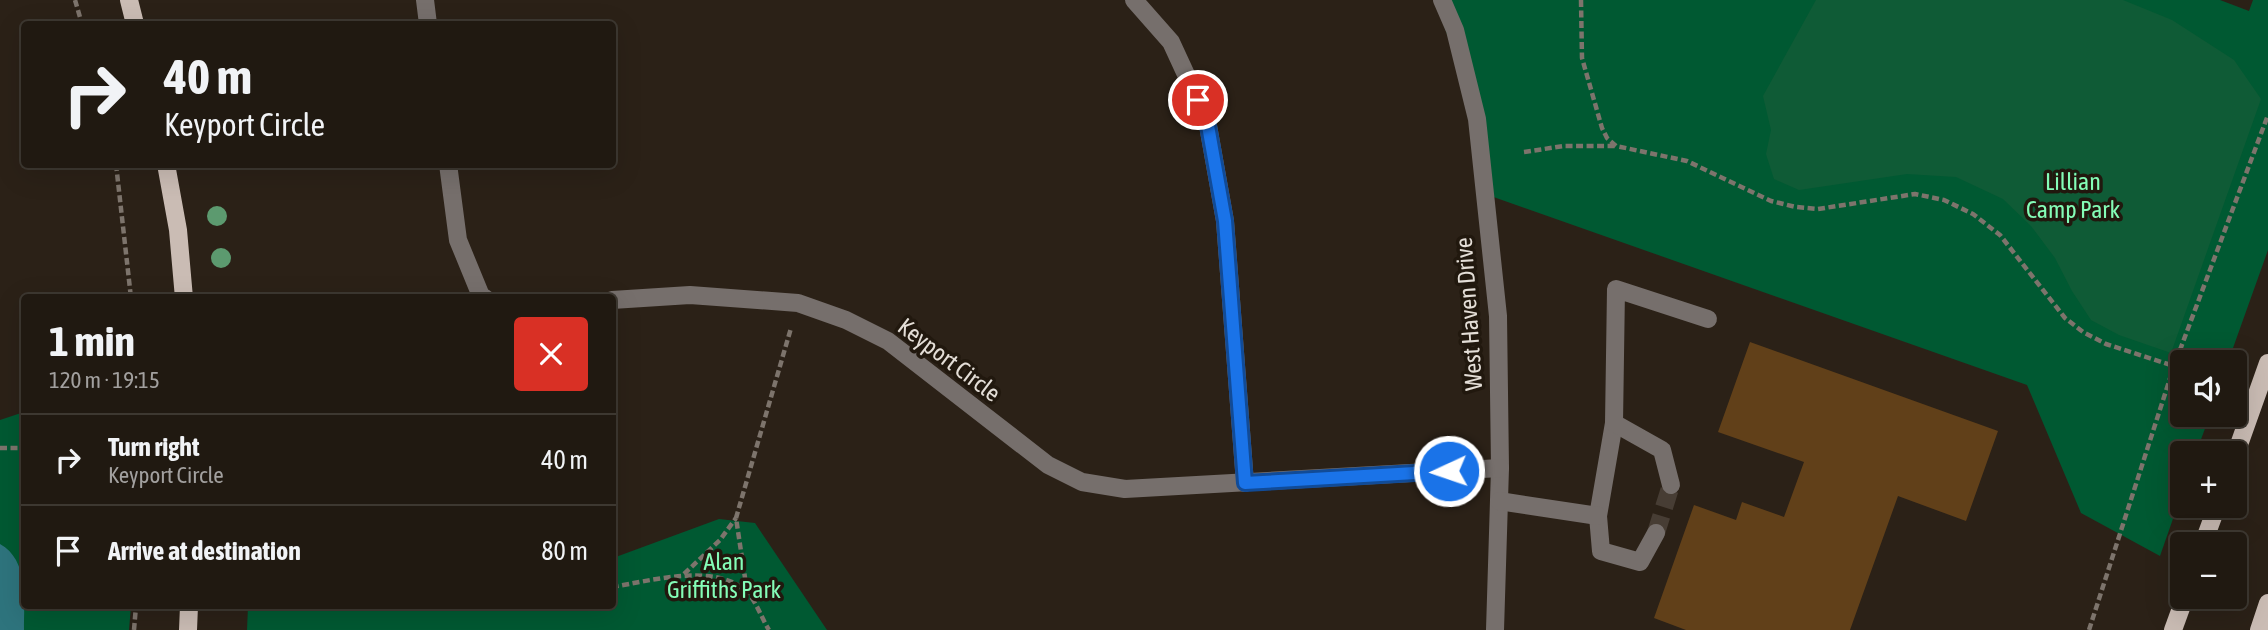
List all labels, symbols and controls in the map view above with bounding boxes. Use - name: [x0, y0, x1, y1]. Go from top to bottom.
- text: 40 m: [164, 48, 252, 104]
- icon: right: [49, 49, 140, 140]
- pin: [1168, 70, 1228, 130]
- icon: arrive: [1179, 81, 1217, 119]
- text: Keyport Circle: [164, 106, 325, 143]
- park label: Lillian Camp Park: [2026, 168, 2120, 223]
- street label: West Haven Drive: [1450, 237, 1487, 392]
- street label: Keyport Circle: [893, 312, 1006, 407]
- text: 1 min: [49, 317, 135, 365]
- button: close: [514, 317, 588, 391]
- map controls: [2170, 350, 2247, 609]
- button: sound: [2170, 350, 2247, 427]
- text: 120 m · 19:15: [49, 367, 160, 393]
- text: Turn right: [108, 432, 199, 462]
- position arrow: [1412, 434, 1486, 508]
- icon: right: [49, 441, 87, 479]
- button: +: [2170, 441, 2247, 518]
- text: 40 m: [541, 445, 588, 475]
- text: Keyport Circle: [108, 462, 224, 488]
- icon: arrive: [49, 532, 87, 570]
- button: −: [2170, 532, 2247, 609]
- text: Arrive at destination: [108, 536, 301, 566]
- text: 80 m: [541, 536, 588, 566]
- park label: Alan Griffiths Park: [667, 548, 782, 603]

